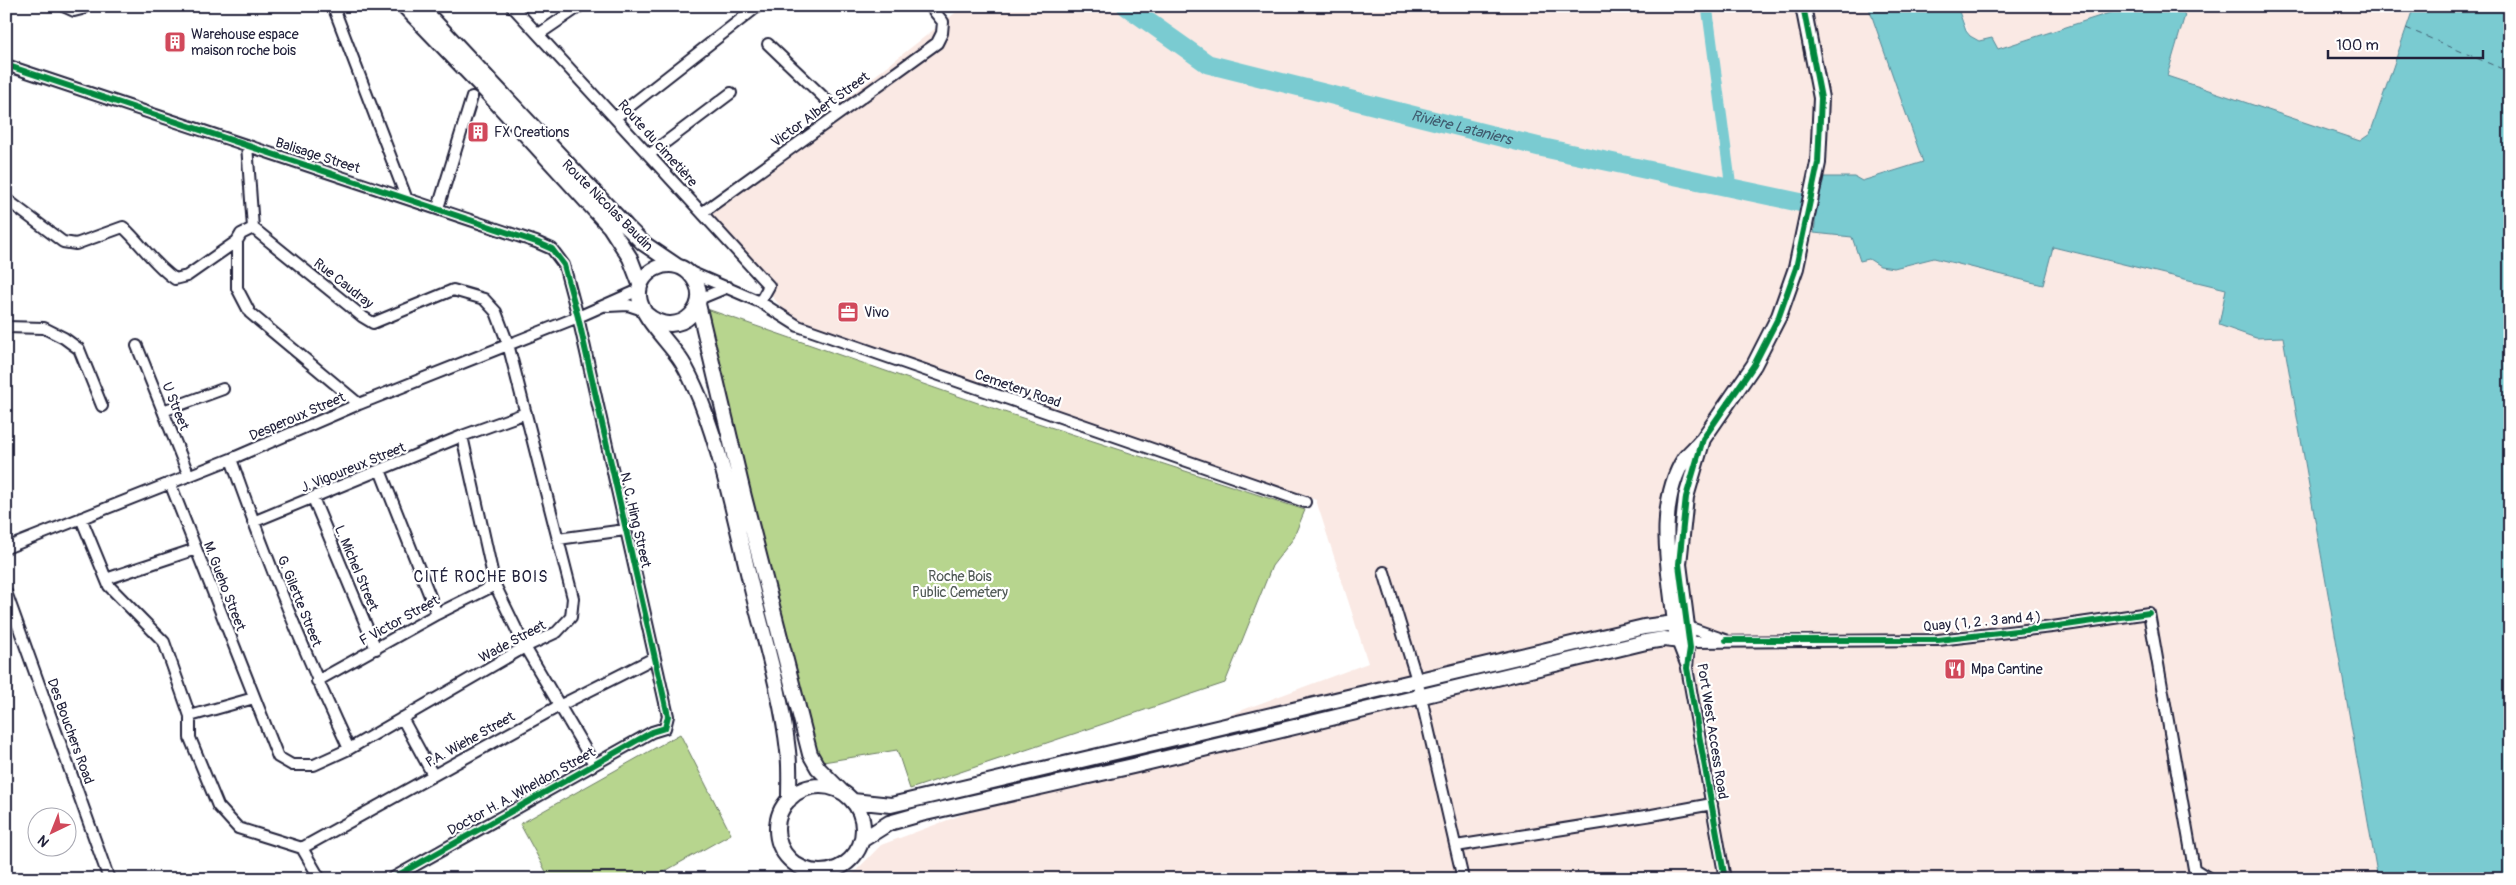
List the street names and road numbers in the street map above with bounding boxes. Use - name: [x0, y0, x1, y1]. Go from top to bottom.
- street label: Victor Albert Street: [768, 68, 873, 151]
- street label: Route du cimetière: [614, 96, 701, 190]
- street label: Balisage Street: [273, 134, 363, 177]
- street label: Route Nicolas Baudin: [558, 156, 657, 255]
- street label: Rue Caudray: [310, 255, 377, 312]
- street label: Cemetery Road: [972, 366, 1063, 411]
- street label: U Street: [158, 380, 193, 433]
- street label: Desperoux Street: [247, 388, 348, 444]
- street label: J. Vigoureux Street: [298, 439, 408, 496]
- street label: N. C. Hing Street: [616, 471, 655, 570]
- street label: L. Michel Street: [331, 523, 382, 614]
- street label: M. Gueho Street: [200, 539, 249, 633]
- street label: G. Gilette Street: [274, 553, 326, 649]
- street label: F Victor Street: [356, 591, 442, 649]
- street label: Quay ( 1, 2 . 3 and 4 ): [1922, 608, 2042, 635]
- street label: Wade Street: [476, 617, 549, 666]
- street label: Port West Access Road: [1693, 662, 1732, 800]
- street label: Des Bouchers Road: [44, 676, 98, 787]
- street label: P.A. Wiehe Street: [423, 708, 518, 771]
- street label: Doctor H. A. Wheldon Street: [445, 744, 598, 839]

